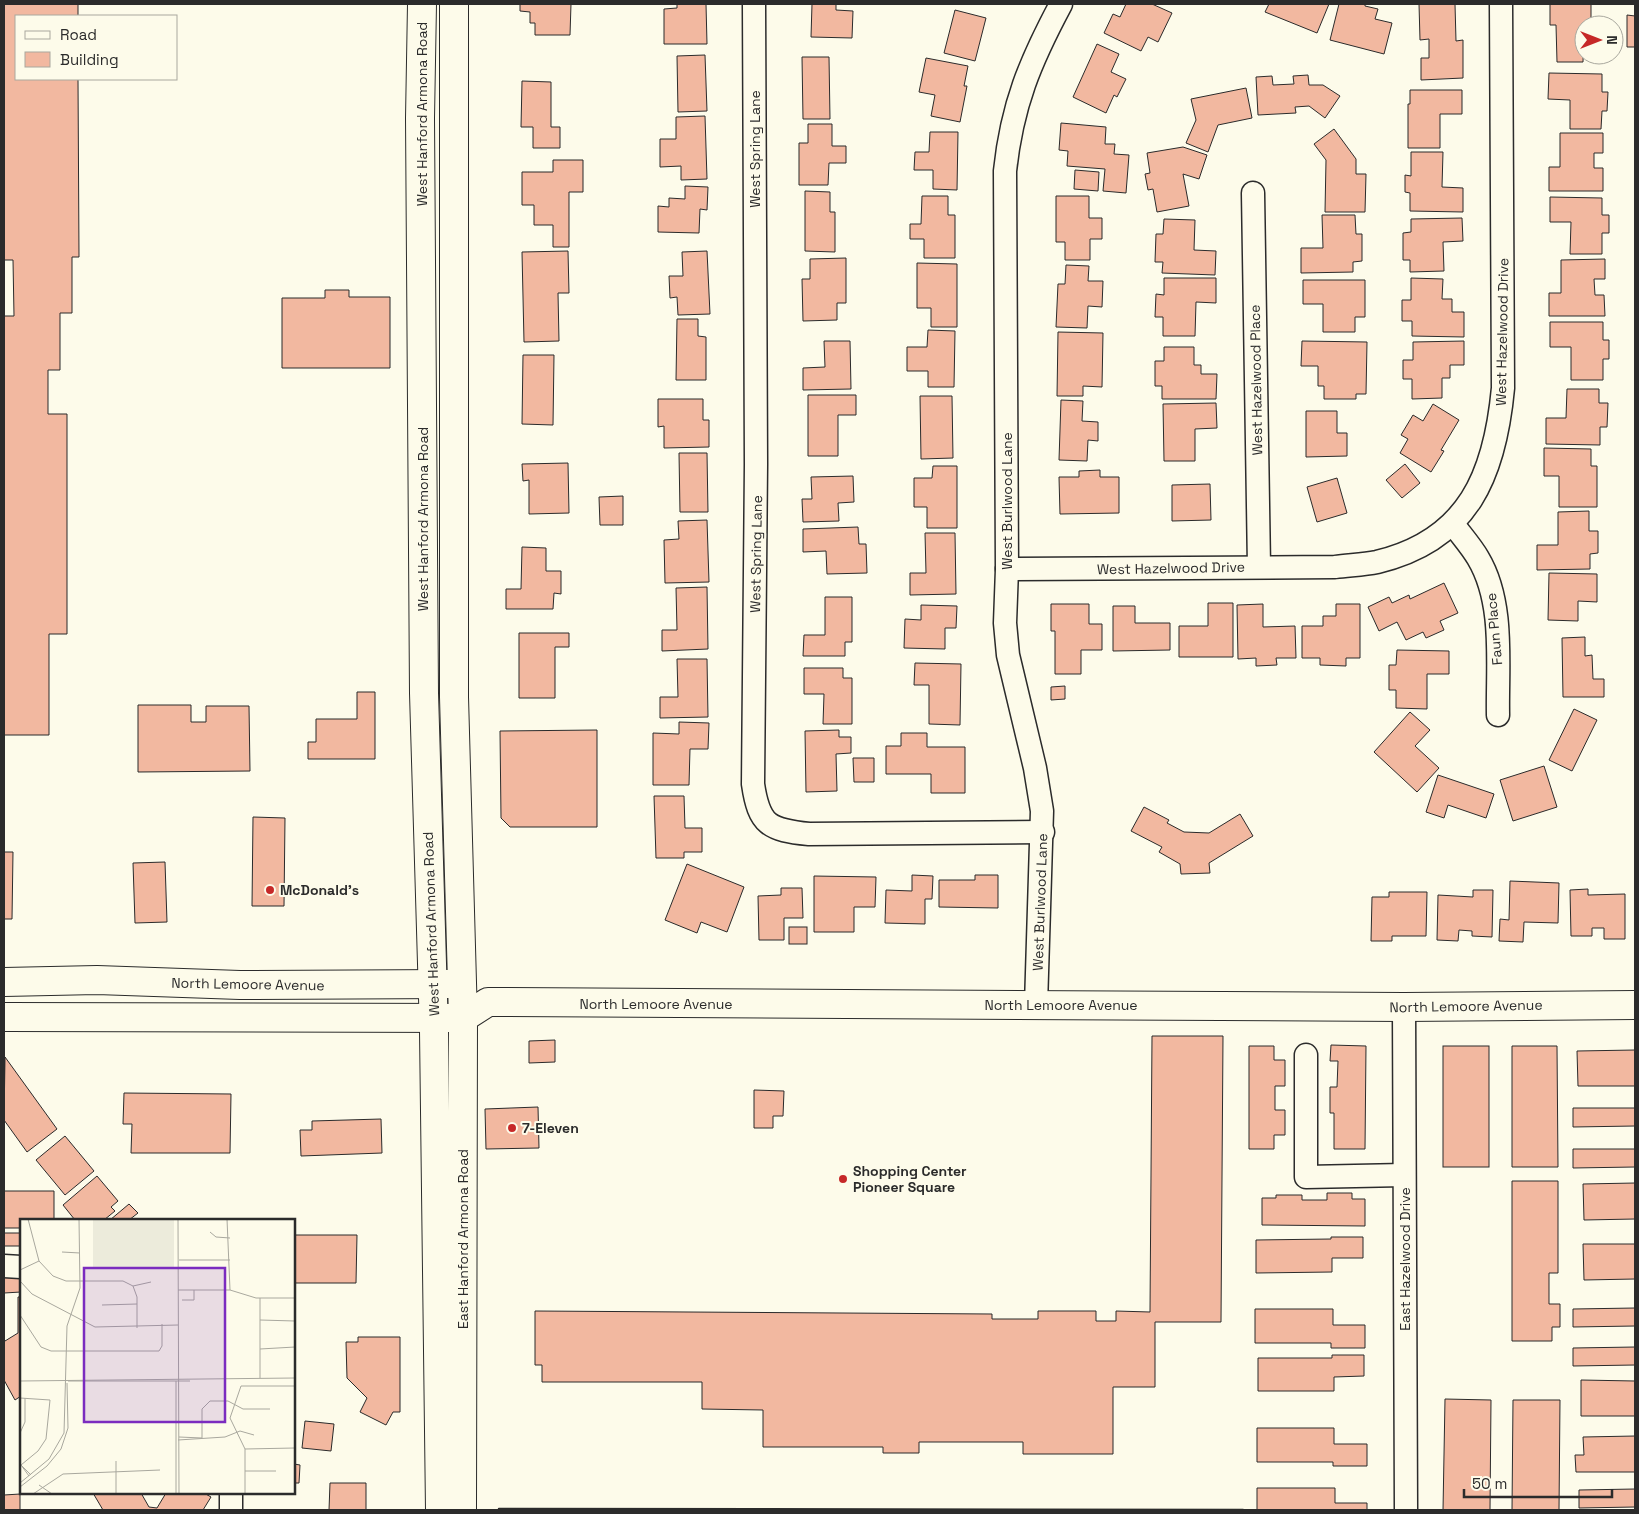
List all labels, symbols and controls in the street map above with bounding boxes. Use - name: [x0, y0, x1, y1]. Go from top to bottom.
- legend: [15, 15, 178, 80]
- north arrow: [1574, 15, 1624, 65]
- street label: West Hanford Armona Road: [413, 22, 431, 206]
- text: Road: [60, 25, 97, 44]
- text: N: [1603, 35, 1621, 45]
- text: Building: [60, 50, 119, 69]
- street label: West Spring Lane: [746, 90, 764, 208]
- street label: West Hazelwood Drive: [1492, 258, 1512, 406]
- street label: West Hazelwood Place: [1246, 304, 1266, 456]
- street label: West Hanford Armona Road: [414, 427, 432, 611]
- street label: West Burlwood Lane: [998, 432, 1016, 570]
- street label: West Spring Lane: [746, 495, 766, 613]
- street label: West Hazelwood Drive: [1097, 558, 1245, 578]
- street label: Faun Place: [1482, 592, 1506, 666]
- street label: West Hanford Armona Road: [419, 831, 443, 1017]
- street label: West Burlwood Lane: [1029, 833, 1051, 971]
- place label: McDonald's: [280, 881, 359, 899]
- marker: McDonald's: [264, 884, 276, 896]
- street label: North Lemoore Avenue: [171, 974, 325, 994]
- street label: North Lemoore Avenue: [579, 995, 733, 1013]
- street label: North Lemoore Avenue: [984, 996, 1138, 1014]
- street label: North Lemoore Avenue: [1389, 996, 1543, 1016]
- place label: 7-Eleven: [522, 1119, 579, 1137]
- marker: 7-Eleven: [506, 1122, 518, 1134]
- street label: East Hanford Armona Road: [454, 1149, 472, 1329]
- place label: Shopping Center Pioneer Square: [853, 1162, 967, 1196]
- marker: Shopping Center Pioneer Square: [837, 1173, 849, 1185]
- street label: East Hazelwood Drive: [1396, 1187, 1414, 1331]
- inset map: [20, 1219, 295, 1494]
- scale bar: [1464, 1466, 1612, 1498]
- text: 50 m: [1472, 1474, 1507, 1493]

